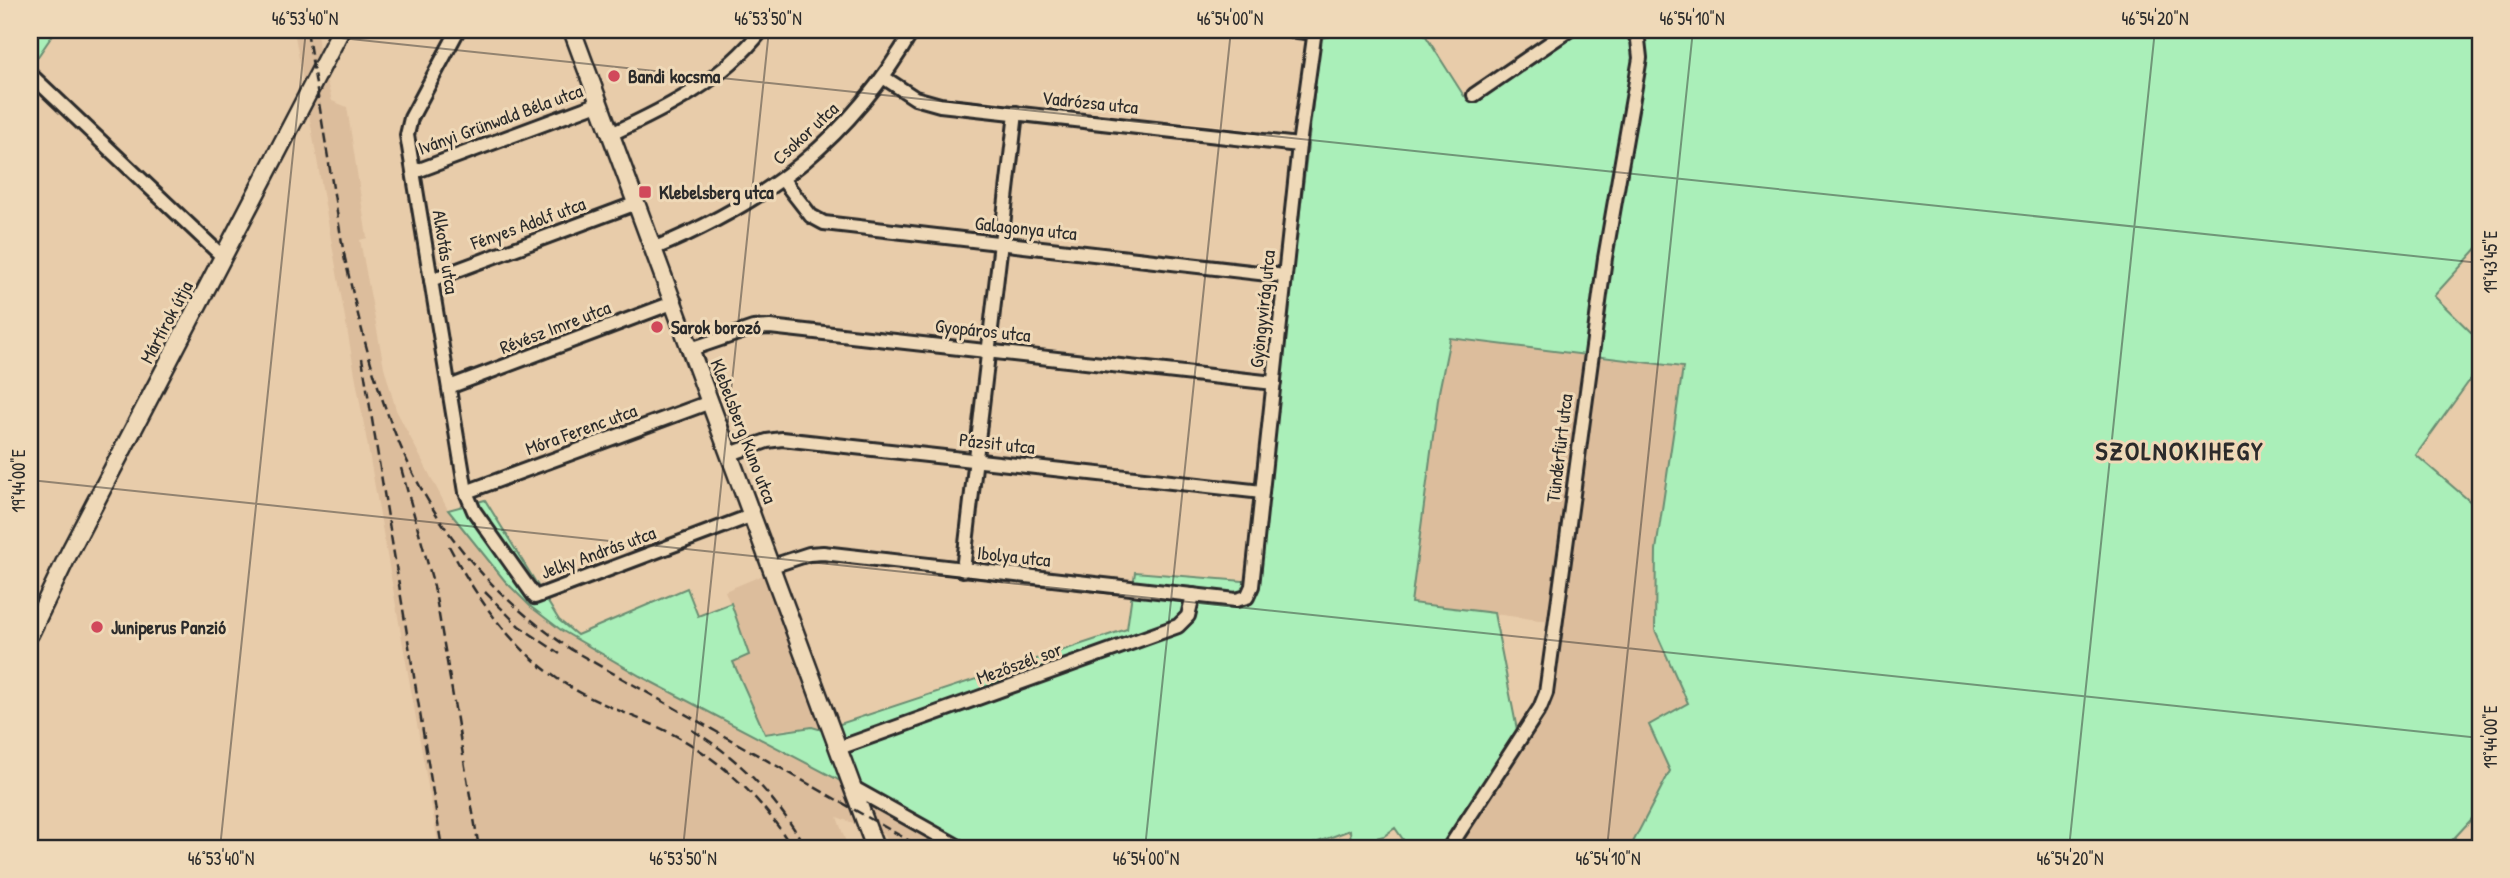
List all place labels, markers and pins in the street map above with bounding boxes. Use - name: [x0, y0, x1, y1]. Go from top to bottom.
- place label: Bandi kocsma: [628, 63, 721, 89]
- marker: Bandi kocsma: [606, 68, 622, 84]
- place label: Klebelsberg utca: [659, 179, 774, 206]
- marker: Klebelsberg utca: [637, 184, 653, 200]
- place label: Sarok borozó: [671, 314, 761, 340]
- marker: Sarok borozó: [649, 319, 665, 335]
- place label: Juniperus Panzió: [111, 614, 226, 641]
- marker: Juniperus Panzió: [89, 619, 105, 635]

